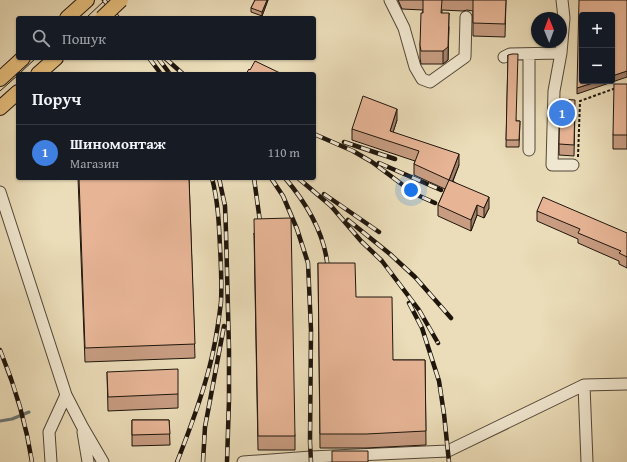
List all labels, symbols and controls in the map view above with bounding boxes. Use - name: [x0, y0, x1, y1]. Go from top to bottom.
- north arrow: [531, 12, 567, 48]
- map controls: [579, 12, 615, 84]
- button: +: [579, 12, 615, 48]
- search box: [16, 16, 316, 60]
- icon: search: [30, 27, 52, 49]
- text: Пошук: [62, 28, 106, 49]
- button: −: [579, 48, 615, 84]
- text: Поруч: [32, 86, 81, 111]
- pin: 1: [549, 98, 575, 128]
- text: Шиномонтаж: [70, 133, 166, 154]
- text: 1: [42, 143, 48, 162]
- text: 110 m: [268, 143, 300, 162]
- text: Магазин: [70, 154, 119, 173]
- your location: [401, 180, 421, 200]

